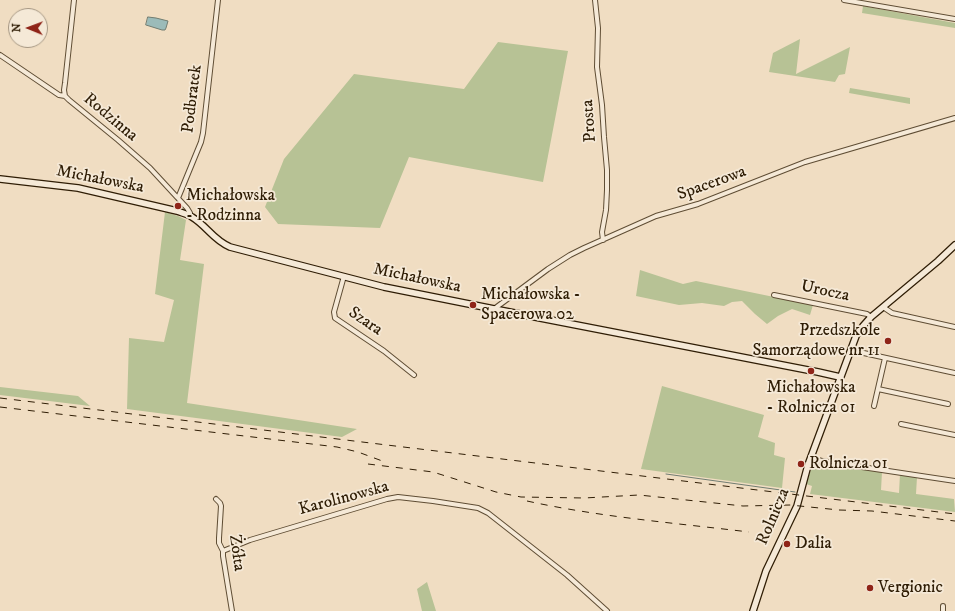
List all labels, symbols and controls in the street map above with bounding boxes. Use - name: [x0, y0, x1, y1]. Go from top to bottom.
- north arrow: [8, 8, 48, 48]
- text: N: [10, 23, 24, 32]
- street label: Podbratek: [179, 64, 207, 134]
- street label: Rodzinna: [79, 89, 141, 147]
- street label: Prosta: [578, 99, 602, 143]
- street label: Michałowska: [54, 162, 146, 198]
- street label: Spacerowa: [675, 162, 749, 206]
- place label: Michałowska - Rodzinna: [186, 186, 275, 226]
- marker: Michałowska - Rodzinna: [173, 201, 183, 211]
- street label: Michałowska: [371, 260, 463, 298]
- street label: Urocza: [799, 277, 851, 307]
- place label: Michałowska - Spacerowa 02: [481, 285, 580, 325]
- marker: Michałowska - Spacerowa 02: [468, 300, 478, 310]
- street label: Szara: [344, 303, 386, 341]
- place label: Przedszkole Samorządowe nr 11: [752, 321, 880, 361]
- marker: Przedszkole Samorządowe nr 11: [883, 336, 893, 346]
- marker: Michałowska - Rolnicza 01: [806, 366, 816, 376]
- place label: Michałowska - Rolnicza 01: [766, 378, 856, 418]
- place label: Rolnicza 01: [809, 454, 888, 474]
- marker: Rolnicza 01: [796, 459, 806, 469]
- street label: Karolinowska: [297, 477, 391, 521]
- street label: Rolnicza: [753, 486, 795, 548]
- street label: Żółta: [223, 533, 249, 573]
- place label: Dalia: [795, 534, 832, 554]
- marker: Dalia: [782, 539, 792, 549]
- place label: Vergionic: [878, 578, 943, 598]
- marker: Vergionic: [865, 583, 875, 593]

